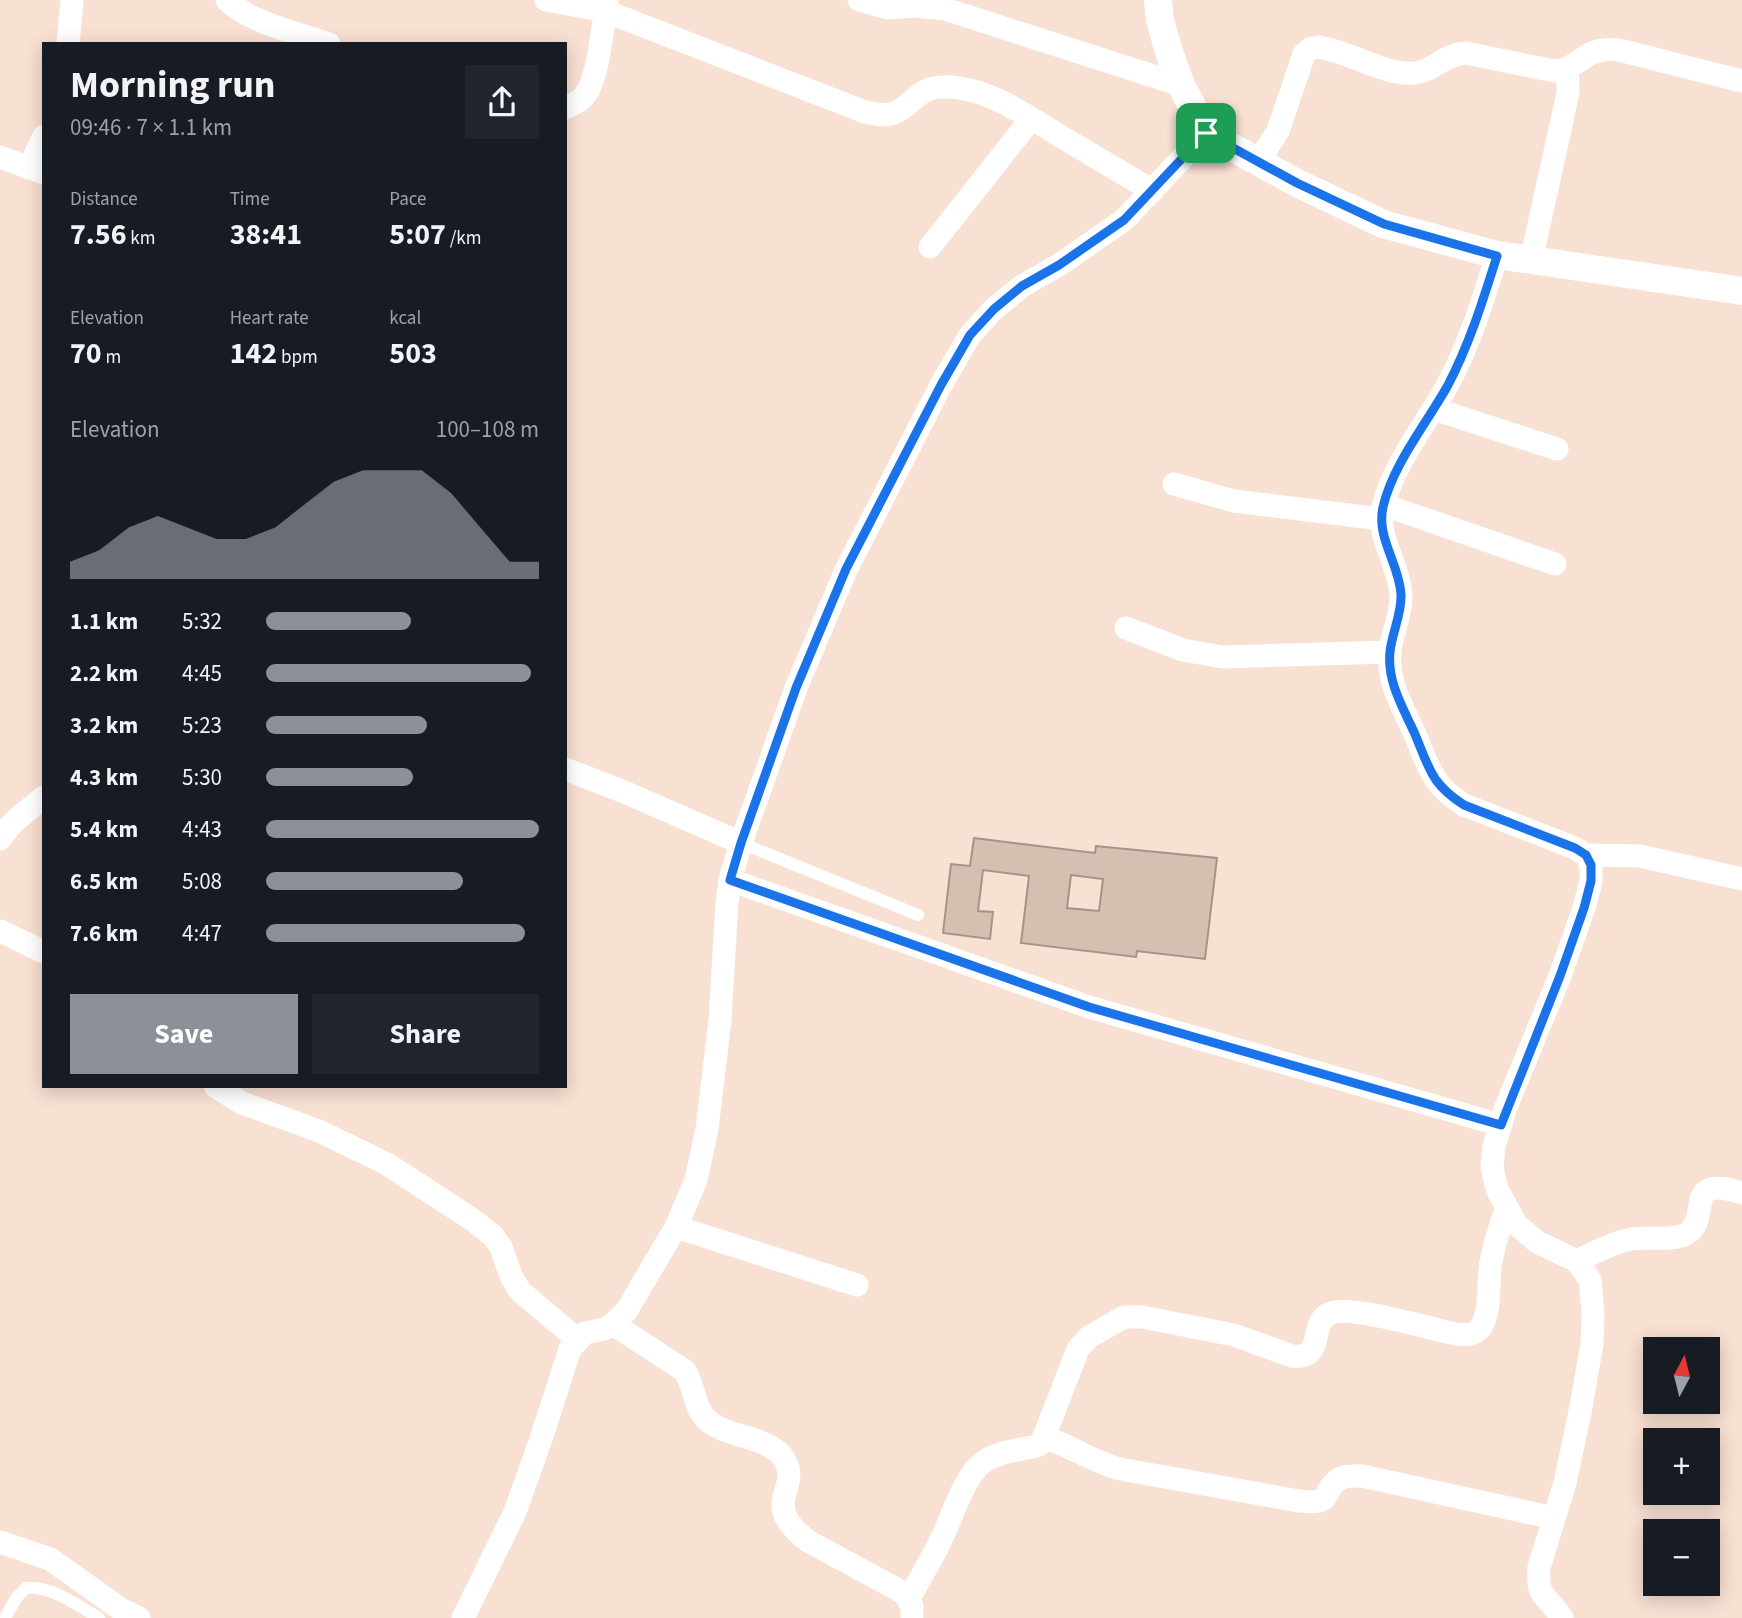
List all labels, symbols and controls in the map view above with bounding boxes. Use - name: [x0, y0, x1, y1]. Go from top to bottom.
- text: Morning run: [70, 58, 275, 112]
- button: share: [465, 65, 539, 139]
- pin: [1176, 103, 1236, 163]
- text: 09:46 · 7 × 1.1 km: [70, 111, 232, 144]
- icon: arrive: [1187, 114, 1225, 152]
- text: Distance: [70, 186, 138, 213]
- text: Time: [230, 186, 270, 213]
- text: Pace: [389, 186, 427, 213]
- text: 7.56: [70, 213, 127, 256]
- text: 38:41: [230, 213, 302, 256]
- text: 5:07: [389, 213, 446, 256]
- text: km: [127, 225, 156, 252]
- text: /km: [446, 225, 481, 252]
- text: Elevation: [70, 305, 144, 332]
- text: Heart rate: [230, 305, 309, 332]
- text: kcal: [389, 305, 421, 332]
- text: 70: [70, 332, 102, 375]
- text: 142: [230, 332, 277, 375]
- text: 503: [389, 332, 437, 375]
- text: m: [102, 344, 121, 371]
- text: bpm: [277, 344, 318, 371]
- text: Elevation: [70, 413, 160, 446]
- text: 100–108 m: [436, 413, 539, 446]
- text: 1.1 km: [70, 605, 138, 638]
- text: 5:32: [182, 605, 222, 638]
- text: 2.2 km: [70, 657, 138, 690]
- text: 4:45: [182, 657, 222, 690]
- text: 3.2 km: [70, 709, 138, 742]
- text: 5:23: [182, 709, 222, 742]
- text: 4.3 km: [70, 761, 138, 794]
- text: 5:30: [182, 761, 222, 794]
- text: 5.4 km: [70, 813, 138, 846]
- text: 4:43: [182, 813, 222, 846]
- text: 6.5 km: [70, 865, 138, 898]
- text: 5:08: [182, 865, 222, 898]
- text: 7.6 km: [70, 917, 138, 950]
- text: 4:47: [182, 917, 222, 950]
- button: Save: [70, 994, 298, 1074]
- button: Share: [312, 994, 539, 1074]
- north arrow: [1643, 1337, 1720, 1414]
- map controls: [1643, 1337, 1720, 1596]
- button: +: [1643, 1428, 1720, 1505]
- button: −: [1643, 1519, 1720, 1596]

